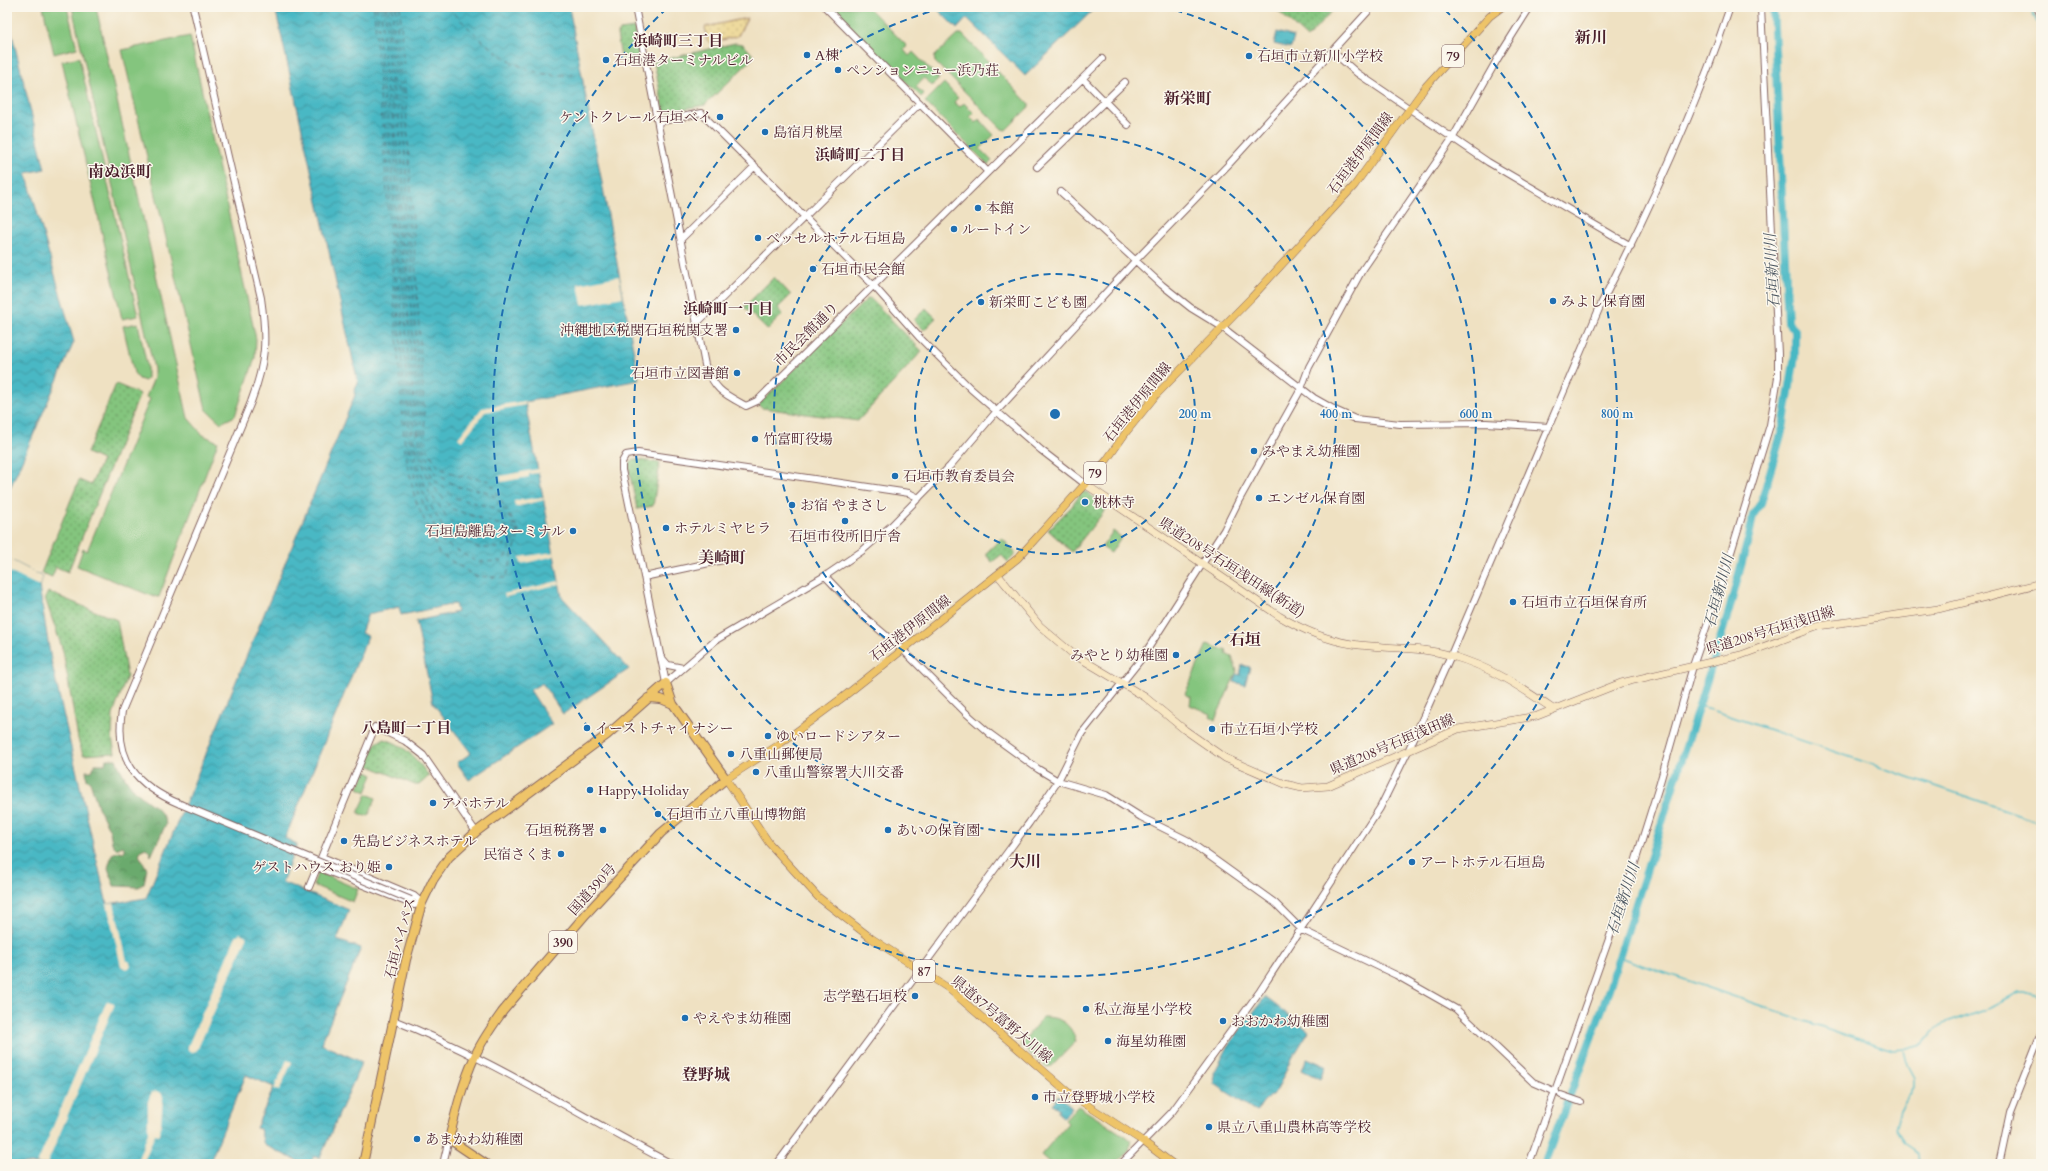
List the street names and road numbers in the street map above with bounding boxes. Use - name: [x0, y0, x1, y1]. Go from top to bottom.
- road number: 79: [1442, 45, 1464, 67]
- street label: 石垣港伊原間線: [1323, 108, 1397, 198]
- street label: 市民会館通り: [770, 298, 843, 371]
- street label: 石垣港伊原間線: [1099, 358, 1176, 446]
- road number: 79: [1084, 462, 1106, 484]
- street label: 県道208号石垣浅田線(新道): [1155, 513, 1308, 622]
- street label: 石垣港伊原間線: [866, 591, 955, 666]
- street label: 県道208号石垣浅田線: [1704, 602, 1837, 659]
- street label: 県道208号石垣浅田線: [1327, 710, 1457, 779]
- street label: 国道390号: [564, 859, 621, 919]
- street label: 石垣バイパス: [380, 895, 420, 981]
- road number: 390: [549, 931, 577, 953]
- road number: 87: [913, 960, 935, 982]
- street label: 県道87号富野大川線: [947, 971, 1056, 1067]

